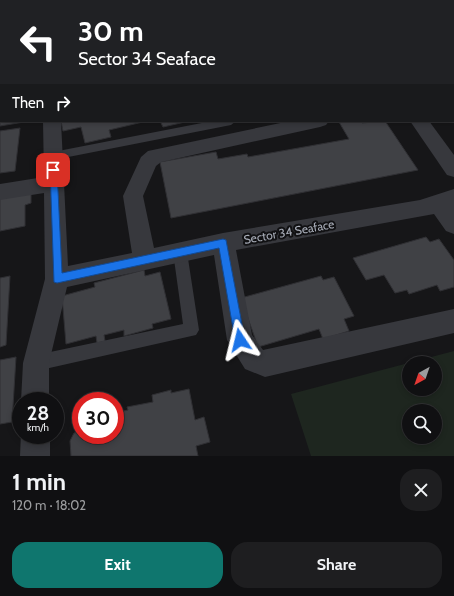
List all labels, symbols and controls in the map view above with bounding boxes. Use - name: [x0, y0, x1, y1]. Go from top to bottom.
- text: 30 m: [78, 14, 144, 48]
- icon: left: [12, 16, 64, 68]
- text: Sector 34 Seaface: [78, 48, 216, 70]
- icon: right: [52, 92, 74, 114]
- text: Then: [12, 94, 44, 112]
- pin: [36, 153, 70, 187]
- icon: arrive: [42, 159, 64, 181]
- street label: Sector 34 Seaface: [242, 216, 335, 247]
- position arrow: [219, 319, 261, 361]
- north arrow: [402, 356, 442, 396]
- map controls: [402, 356, 442, 444]
- speed limit sign: 30: [72, 392, 124, 444]
- text: 28: [27, 401, 49, 425]
- button: search: [402, 404, 442, 444]
- text: km/h: [27, 421, 49, 434]
- text: 1 min: [12, 467, 66, 496]
- button: close: [400, 469, 442, 511]
- text: 120 m · 18:02: [12, 497, 86, 513]
- button: Exit: [12, 542, 223, 588]
- button: Share: [231, 542, 442, 588]

